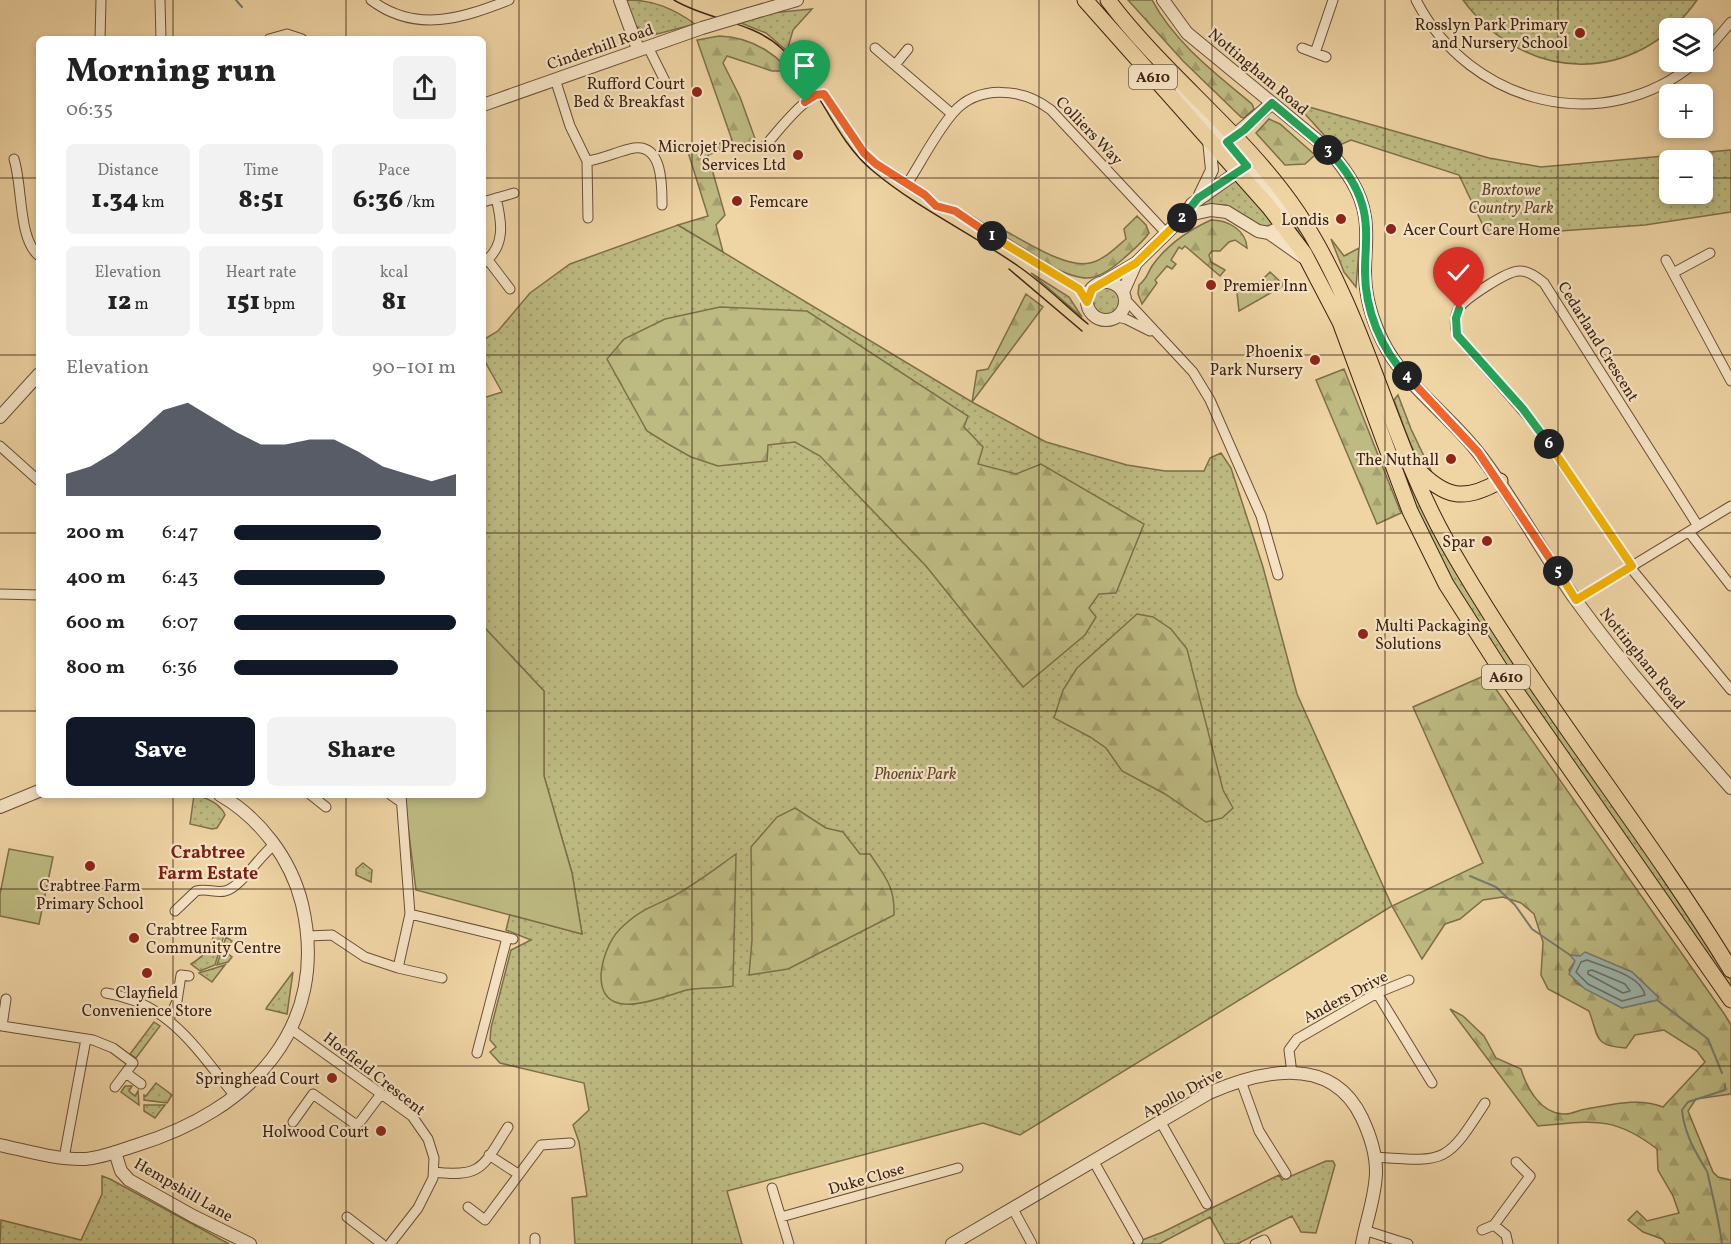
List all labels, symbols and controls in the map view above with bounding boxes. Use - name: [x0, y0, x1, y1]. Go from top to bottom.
- place label: Rosslyn Park Primary and Nursery School: [1415, 15, 1568, 55]
- map controls: [1659, 18, 1713, 204]
- button: layers: [1659, 18, 1713, 72]
- street label: Cinderhill Road: [544, 19, 657, 76]
- street label: Nottingham Road: [1203, 24, 1313, 121]
- marker: Rosslyn Park Primary and Nursery School: [1573, 26, 1587, 40]
- pin: [779, 40, 830, 102]
- icon: arrive: [788, 49, 821, 82]
- text: Morning run: [66, 50, 276, 96]
- button: share: [393, 56, 456, 119]
- road number: A610: [1129, 65, 1177, 89]
- place label: Rufford Court Bed & Breakfast: [573, 74, 685, 114]
- button: +: [1659, 84, 1713, 138]
- marker: Rufford Court Bed & Breakfast: [690, 85, 704, 99]
- street label: Colliers Way: [1050, 92, 1127, 171]
- text: 06:35: [66, 96, 113, 124]
- pin: 3: [1313, 135, 1343, 165]
- place label: Microjet Precision Services Ltd: [658, 137, 786, 177]
- text: 3: [1324, 139, 1332, 161]
- marker: Microjet Precision Services Ltd: [791, 148, 805, 162]
- button: −: [1659, 150, 1713, 204]
- text: Distance: [97, 160, 159, 182]
- text: Time: [243, 160, 279, 182]
- text: Pace: [378, 160, 410, 182]
- park label: Broxtowe Country Park: [1468, 180, 1554, 220]
- text: 1.34: [91, 182, 139, 218]
- text: 8:51: [238, 182, 284, 218]
- text: 6:36: [353, 182, 403, 218]
- text: km: [139, 192, 165, 214]
- text: /km: [403, 192, 435, 214]
- place label: Femcare: [749, 192, 808, 214]
- marker: Femcare: [730, 194, 744, 208]
- pin: 2: [1167, 203, 1197, 233]
- text: 2: [1178, 207, 1186, 229]
- place label: Londis: [1281, 210, 1329, 232]
- marker: Londis: [1334, 212, 1348, 226]
- place label: Acer Court Care Home: [1403, 220, 1560, 242]
- pin: 1: [977, 221, 1007, 251]
- marker: Acer Court Care Home: [1384, 222, 1398, 236]
- text: 1: [989, 225, 995, 247]
- pin: [1433, 247, 1484, 309]
- icon: check: [1442, 256, 1475, 289]
- text: Elevation: [95, 262, 161, 284]
- text: Heart rate: [226, 262, 296, 284]
- text: kcal: [380, 262, 408, 284]
- place label: Premier Inn: [1223, 276, 1308, 298]
- marker: Premier Inn: [1204, 278, 1218, 292]
- street label: Cedarland Crescent: [1551, 278, 1643, 407]
- text: 12: [107, 284, 131, 320]
- text: 151: [227, 284, 260, 320]
- text: 81: [381, 284, 407, 320]
- text: m: [131, 294, 149, 316]
- text: bpm: [260, 294, 295, 316]
- place label: Phoenix Park Nursery: [1210, 342, 1303, 382]
- marker: Phoenix Park Nursery: [1308, 353, 1322, 367]
- text: Elevation: [66, 354, 149, 382]
- text: 90–101 m: [372, 354, 456, 382]
- pin: 4: [1392, 361, 1422, 391]
- text: 4: [1402, 365, 1412, 387]
- pin: 6: [1534, 429, 1564, 459]
- text: 6: [1545, 433, 1553, 455]
- place label: The Nuthall: [1356, 450, 1439, 472]
- marker: The Nuthall: [1444, 452, 1458, 466]
- text: 200 m: [66, 519, 124, 547]
- text: 6:47: [162, 519, 198, 547]
- place label: Spar: [1442, 532, 1475, 554]
- marker: Spar: [1480, 534, 1494, 548]
- pin: 5: [1543, 556, 1573, 586]
- text: 5: [1554, 560, 1562, 582]
- text: 400 m: [66, 564, 126, 592]
- text: 6:43: [162, 564, 198, 592]
- street label: Nottingham Road: [1594, 604, 1689, 715]
- text: 600 m: [66, 609, 125, 637]
- text: 6:07: [162, 609, 199, 637]
- place label: Multi Packaging Solutions: [1375, 616, 1488, 656]
- marker: Multi Packaging Solutions: [1356, 627, 1370, 641]
- text: 800 m: [66, 654, 125, 682]
- text: 6:36: [162, 654, 197, 682]
- road number: A610: [1482, 665, 1530, 689]
- button: Save: [66, 717, 255, 786]
- button: Share: [267, 717, 456, 786]
- park label: Phoenix Park: [874, 764, 957, 786]
- district label: Crabtree Farm Estate: [158, 841, 258, 887]
- marker: Crabtree Farm Primary School: [83, 859, 97, 873]
- place label: Crabtree Farm Primary School: [36, 876, 144, 916]
- place label: Crabtree Farm Community Centre: [146, 920, 281, 960]
- marker: Crabtree Farm Community Centre: [127, 931, 141, 945]
- marker: Clayfield Convenience Store: [140, 966, 154, 980]
- street label: Anders Drive: [1300, 966, 1392, 1029]
- place label: Clayfield Convenience Store: [82, 983, 212, 1023]
- street label: Hoefield Crescent: [318, 1028, 430, 1122]
- street label: Apollo Drive: [1139, 1063, 1227, 1124]
- place label: Springhead Court: [195, 1069, 320, 1091]
- marker: Springhead Court: [325, 1071, 339, 1085]
- place label: Holwood Court: [262, 1122, 369, 1144]
- marker: Holwood Court: [374, 1124, 388, 1138]
- street label: Hempshill Lane: [129, 1153, 237, 1228]
- street label: Duke Close: [826, 1159, 907, 1201]

